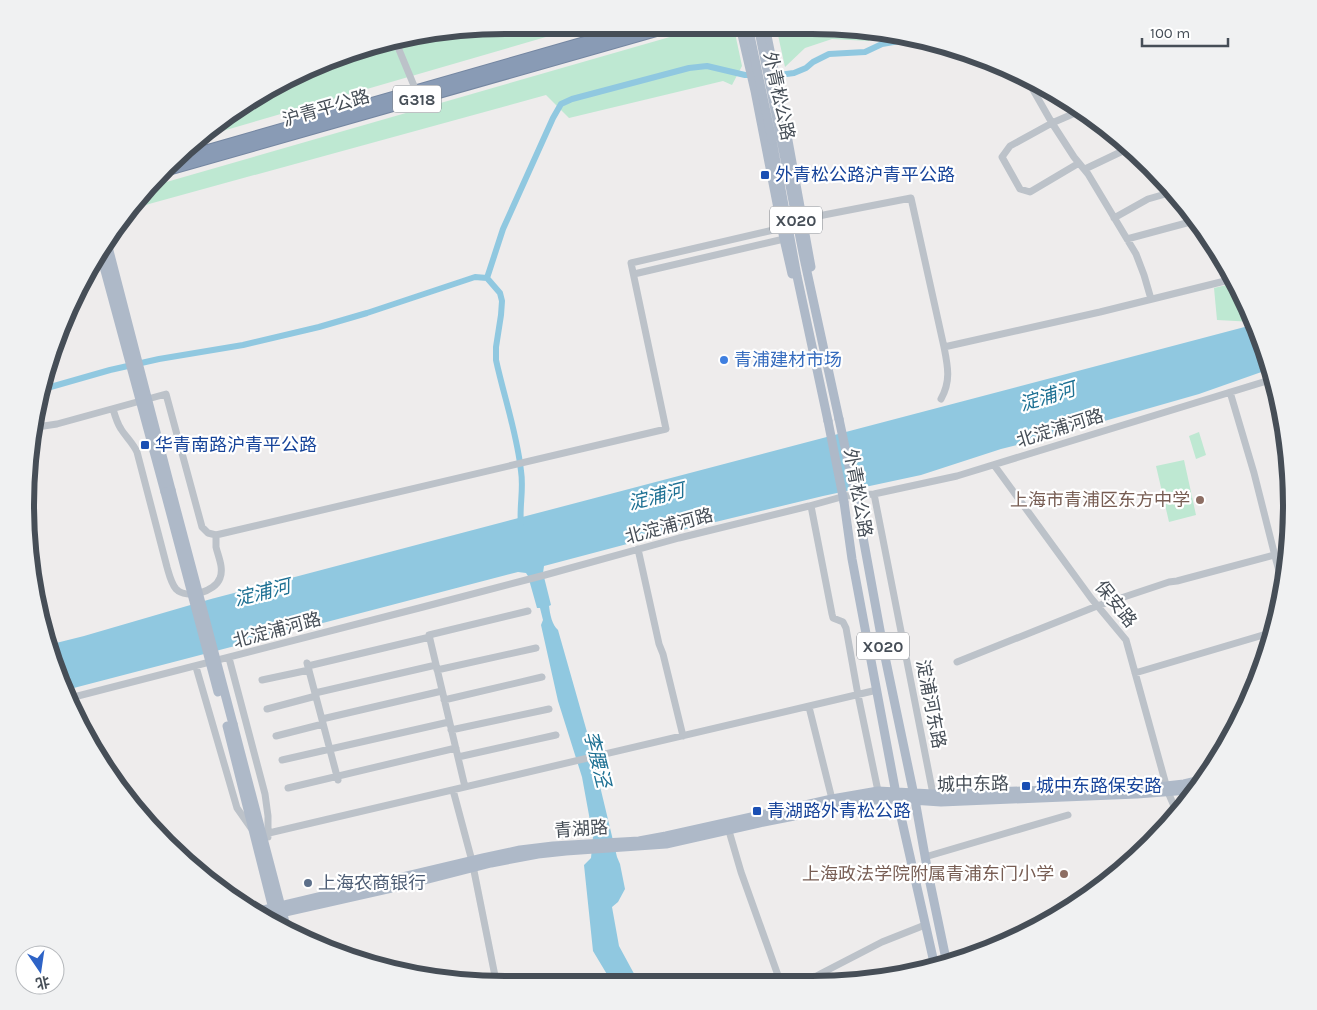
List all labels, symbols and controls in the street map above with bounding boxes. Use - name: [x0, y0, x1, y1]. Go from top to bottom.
- scale bar: [1142, 15, 1228, 47]
- text: 100 m: [1150, 24, 1190, 42]
- street label: 外青松公路: [759, 50, 799, 142]
- street label: 沪青平公路: [280, 85, 372, 131]
- road number: G318: [393, 86, 441, 112]
- place label: 外青松公路沪青平公路: [775, 164, 955, 186]
- marker: 外青松公路沪青平公路: [759, 169, 771, 181]
- road number: X020: [770, 206, 822, 234]
- place label: 青浦建材市场: [734, 349, 842, 371]
- marker: 青浦建材市场: [718, 354, 730, 366]
- water label: 淀浦河: [1017, 377, 1082, 416]
- street label: 北淀浦河路: [1014, 404, 1106, 452]
- place label: 华青南路沪青平公路: [155, 434, 317, 456]
- marker: 华青南路沪青平公路: [139, 439, 151, 451]
- street label: 外青松公路: [839, 447, 877, 539]
- water label: 淀浦河: [626, 478, 690, 515]
- place label: 上海市青浦区东方中学: [1010, 489, 1190, 511]
- marker: 上海市青浦区东方中学: [1194, 494, 1206, 506]
- street label: 北淀浦河路: [623, 504, 715, 548]
- water label: 淀浦河: [232, 574, 296, 611]
- street label: 保安路: [1090, 576, 1142, 632]
- street label: 北淀浦河路: [231, 608, 323, 652]
- road number: X020: [857, 632, 909, 659]
- street label: 淀浦河东路: [912, 658, 950, 750]
- water label: 李腰泾: [579, 729, 615, 791]
- street label: 城中东路: [937, 772, 1009, 796]
- place label: 城中东路保安路: [1036, 775, 1162, 797]
- marker: 城中东路保安路: [1020, 780, 1032, 792]
- place label: 青湖路外青松公路: [767, 800, 911, 822]
- marker: 青湖路外青松公路: [751, 805, 763, 817]
- street label: 青湖路: [553, 816, 609, 842]
- place label: 上海政法学院附属青浦东门小学: [802, 863, 1054, 885]
- marker: 上海政法学院附属青浦东门小学: [1058, 868, 1070, 880]
- place label: 上海农商银行: [318, 872, 426, 894]
- marker: 上海农商银行: [302, 877, 314, 889]
- north arrow: [15, 945, 65, 995]
- text: 北: [34, 972, 52, 992]

